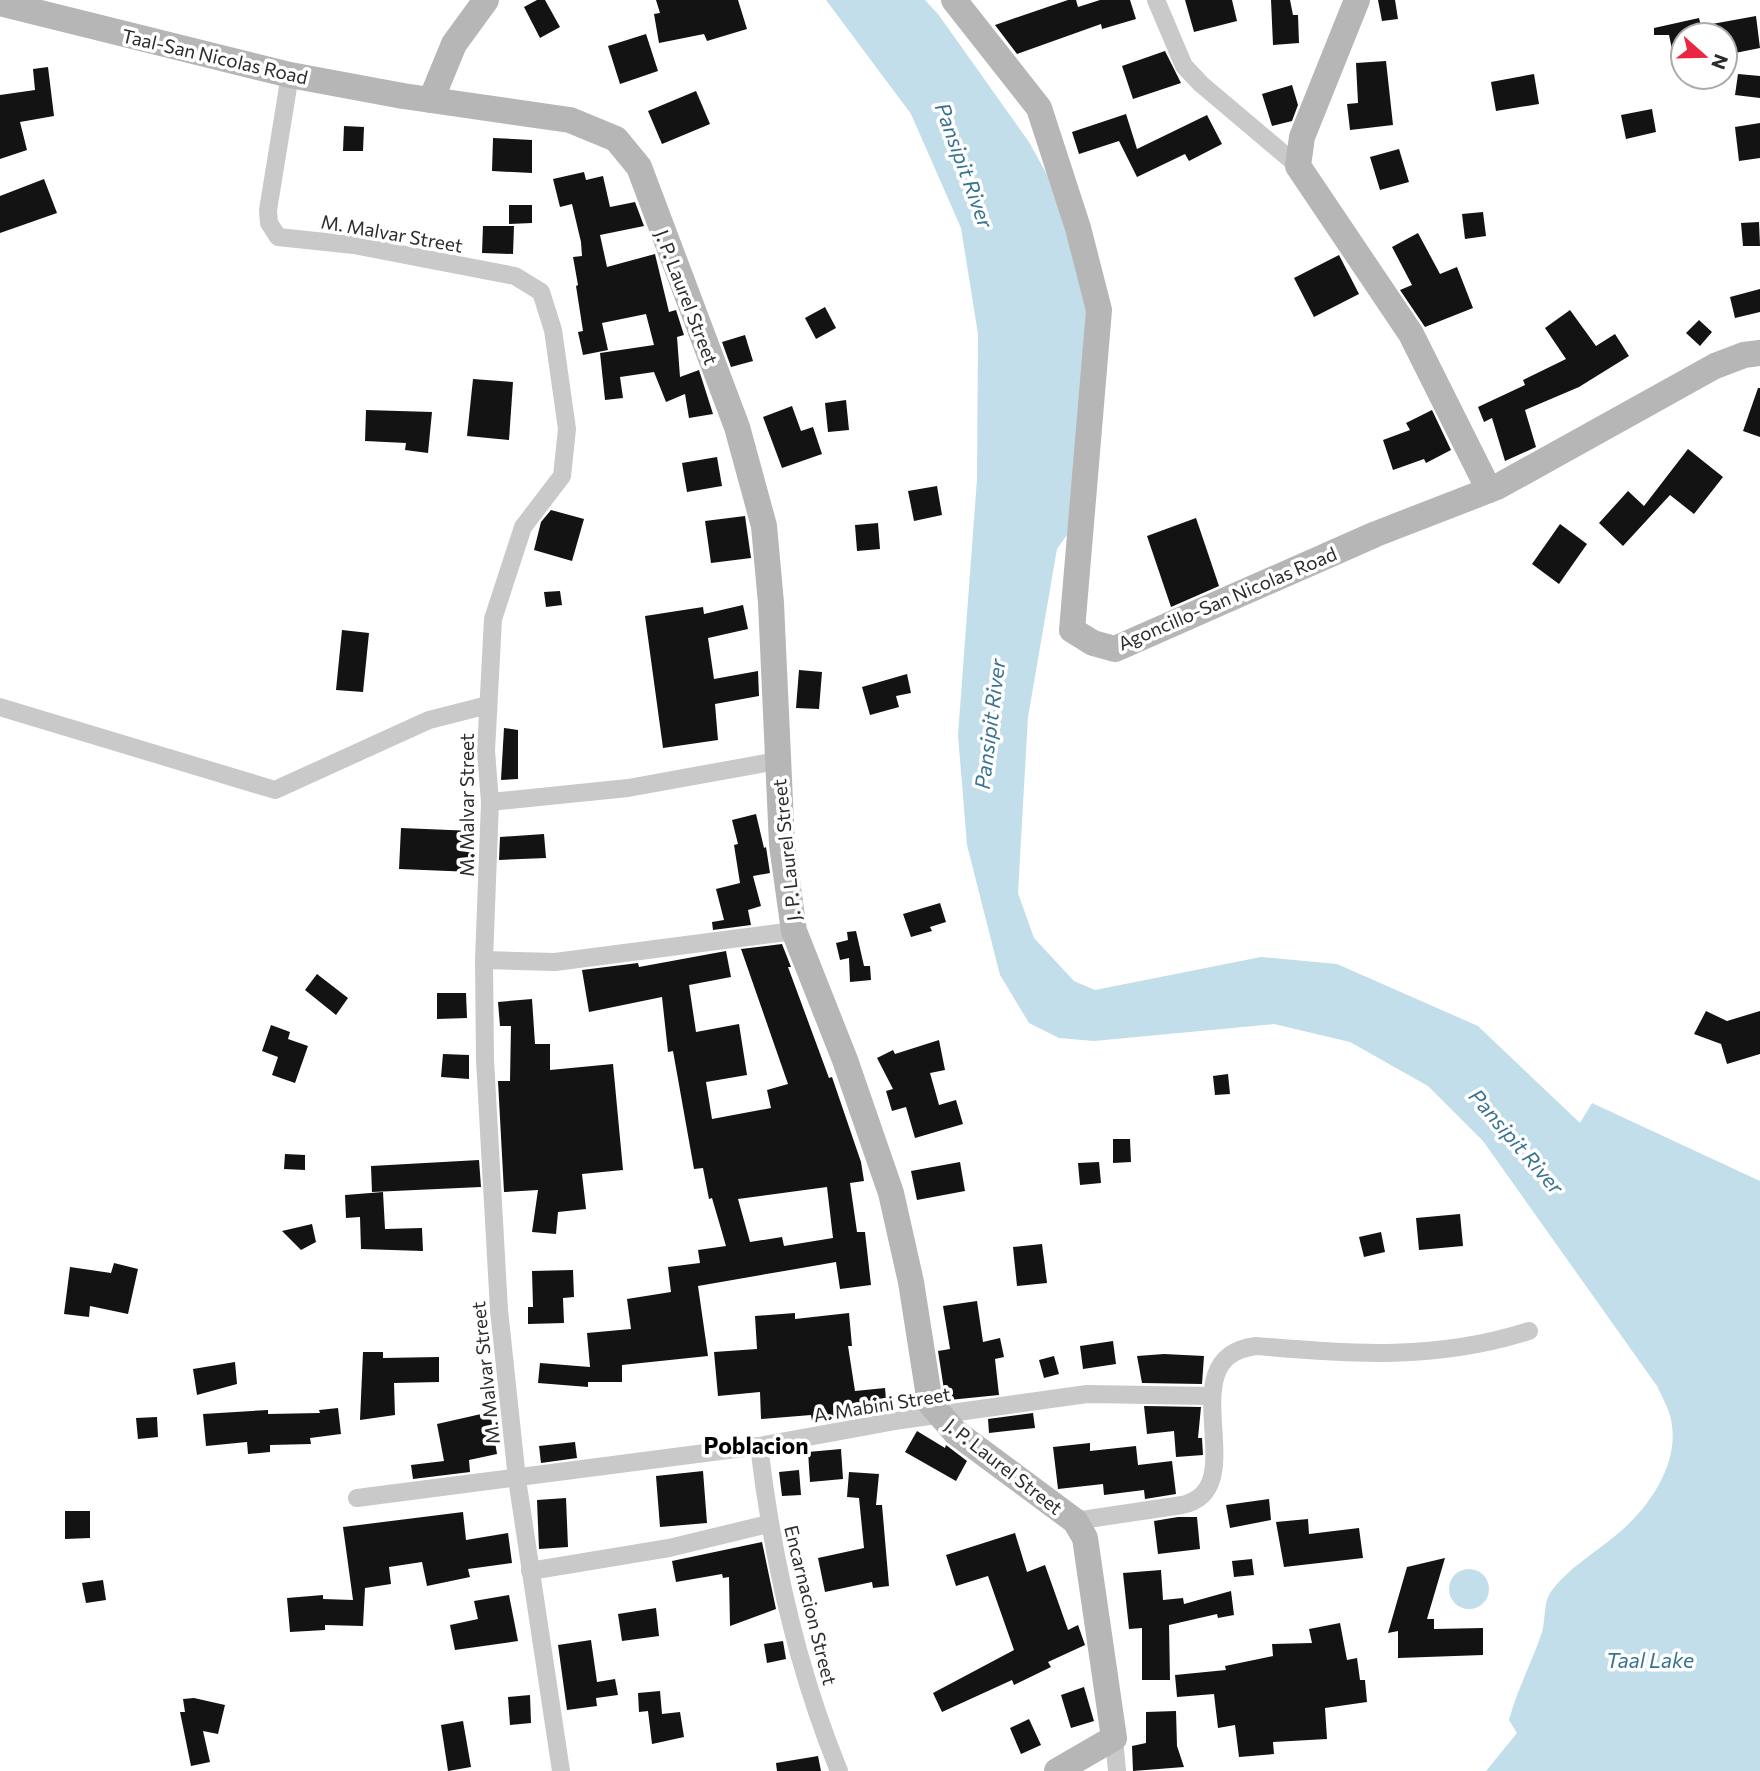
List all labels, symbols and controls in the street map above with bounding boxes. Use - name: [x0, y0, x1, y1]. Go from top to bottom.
- north arrow: [1669, 21, 1739, 91]
- street label: Taal-San Nicolas Road: [120, 23, 310, 89]
- text: N: [1707, 51, 1734, 73]
- water label: Pansipit River: [931, 99, 999, 231]
- street label: M. Malvar Street: [319, 209, 465, 257]
- street label: J. P. Laurel Street: [651, 226, 723, 368]
- street label: Agoncillo-San Nicolas Road: [1114, 541, 1340, 655]
- water label: Pansipit River: [969, 657, 1009, 791]
- street label: M. Malvar Street: [455, 733, 478, 877]
- street label: J. P. Laurel Street: [767, 778, 805, 922]
- water label: Pansipit River: [1465, 1083, 1570, 1199]
- street label: M. Malvar Street: [466, 1300, 504, 1446]
- street label: A. Mabini Street: [812, 1382, 952, 1426]
- street label: J. P. Laurel Street: [941, 1413, 1067, 1519]
- district label: Poblacion: [704, 1431, 808, 1459]
- street label: Encarnacion Street: [780, 1523, 842, 1687]
- water label: Taal Lake: [1606, 1647, 1694, 1672]

